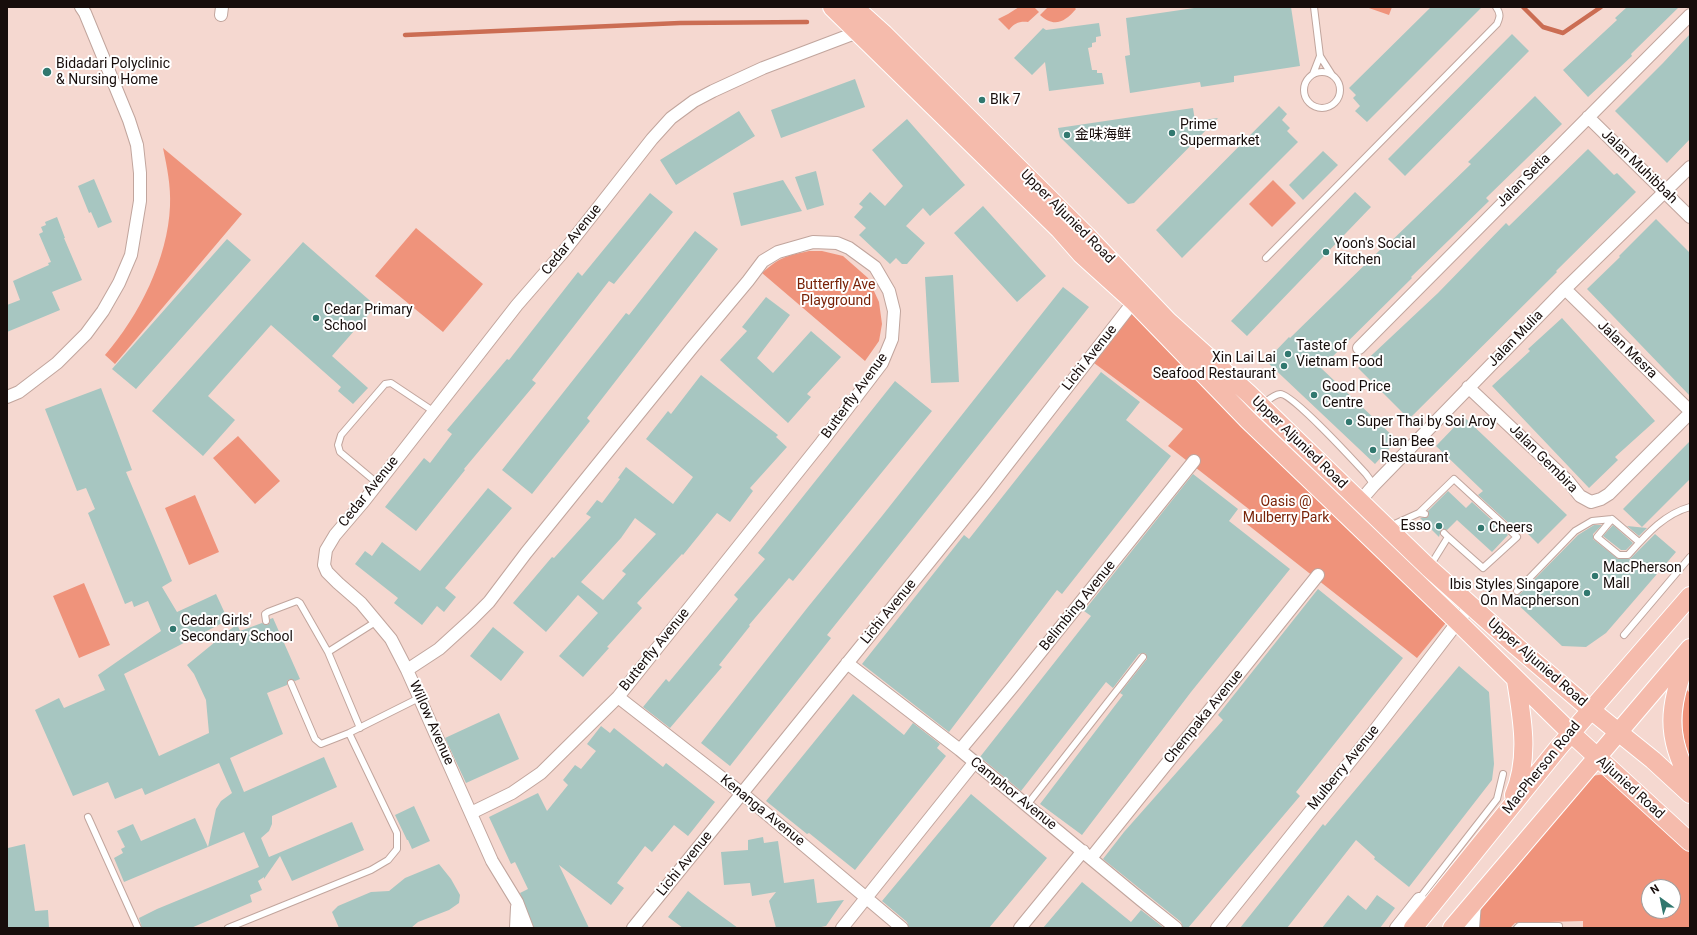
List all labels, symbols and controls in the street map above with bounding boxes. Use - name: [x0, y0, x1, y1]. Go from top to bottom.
- place label: Bidadari Polyclinic & Nursing Home: [56, 56, 170, 88]
- marker: Bidadari Polyclinic & Nursing Home: [41, 66, 53, 78]
- place label: Blk 7: [990, 92, 1021, 108]
- marker: Blk 7: [977, 95, 987, 105]
- place label: Prime Supermarket: [1180, 117, 1260, 150]
- street label: Jalan Muhibbah: [1597, 126, 1681, 208]
- place label: 金味海鲜: [1075, 127, 1131, 143]
- marker: Prime Supermarket: [1167, 128, 1177, 138]
- marker: 金味海鲜: [1062, 130, 1072, 140]
- street label: Jalan Setia: [1494, 151, 1554, 211]
- street label: Upper Aljunied Road: [1016, 166, 1118, 268]
- street label: Cedar Avenue: [538, 201, 606, 279]
- place label: Yoon's Social Kitchen: [1334, 236, 1416, 268]
- marker: Yoon's Social Kitchen: [1321, 247, 1331, 257]
- park label: Butterfly Ave Playground: [797, 277, 875, 310]
- place label: Cedar Primary School: [324, 302, 413, 334]
- street label: Jalan Mulia: [1485, 307, 1547, 371]
- marker: Cedar Primary School: [311, 313, 321, 323]
- street label: Jalan Mesra: [1594, 317, 1660, 383]
- street label: Lichi Avenue: [1059, 322, 1121, 394]
- place label: Taste of Vietnam Food: [1296, 338, 1383, 370]
- marker: Taste of Vietnam Food: [1283, 349, 1293, 359]
- street label: Butterfly Avenue: [818, 350, 892, 442]
- place label: Xin Lai Lai Seafood Restaurant: [1153, 350, 1276, 382]
- marker: Xin Lai Lai Seafood Restaurant: [1279, 361, 1289, 371]
- place label: Good Price Centre: [1322, 379, 1391, 412]
- marker: Good Price Centre: [1309, 390, 1319, 400]
- street label: Upper Aljunied Road: [1248, 393, 1350, 493]
- place label: Super Thai by Soi Aroy: [1357, 414, 1496, 430]
- marker: Super Thai by Soi Aroy: [1344, 417, 1354, 427]
- street label: Jalan Gembira: [1505, 421, 1581, 497]
- place label: Lian Bee Restaurant: [1381, 434, 1449, 466]
- marker: Lian Bee Restaurant: [1368, 445, 1378, 455]
- street label: Cedar Avenue: [335, 453, 403, 531]
- park label: Oasis @ Mulberry Park: [1243, 494, 1329, 526]
- place label: Esso: [1401, 518, 1431, 534]
- place label: Cheers: [1489, 520, 1533, 536]
- marker: Esso: [1434, 521, 1444, 531]
- marker: Cheers: [1476, 523, 1486, 533]
- street label: Belimbing Avenue: [1036, 557, 1120, 655]
- place label: MacPherson Mall: [1603, 560, 1682, 592]
- marker: MacPherson Mall: [1590, 571, 1600, 581]
- street label: Lichi Avenue: [858, 576, 920, 648]
- place label: Ibis Styles Singapore On Macpherson: [1449, 577, 1579, 610]
- marker: Ibis Styles Singapore On Macpherson: [1582, 588, 1592, 598]
- street label: Butterfly Avenue: [617, 605, 693, 695]
- place label: Cedar Girls' Secondary School: [181, 613, 293, 646]
- street label: Upper Aljunied Road: [1484, 615, 1590, 711]
- marker: Cedar Girls' Secondary School: [168, 624, 178, 634]
- street label: Chempaka Avenue: [1161, 667, 1247, 767]
- street label: Willow Avenue: [405, 678, 457, 768]
- street label: MacPherson Road: [1499, 718, 1585, 818]
- street label: Mulberry Avenue: [1305, 722, 1383, 814]
- street label: Aljunied Road: [1593, 753, 1667, 823]
- street label: Camphor Avenue: [966, 754, 1060, 834]
- street label: Kenanga Avenue: [716, 772, 808, 850]
- street label: Lichi Avenue: [654, 828, 716, 900]
- north arrow: [1641, 879, 1681, 919]
- text: N: [1648, 882, 1662, 897]

